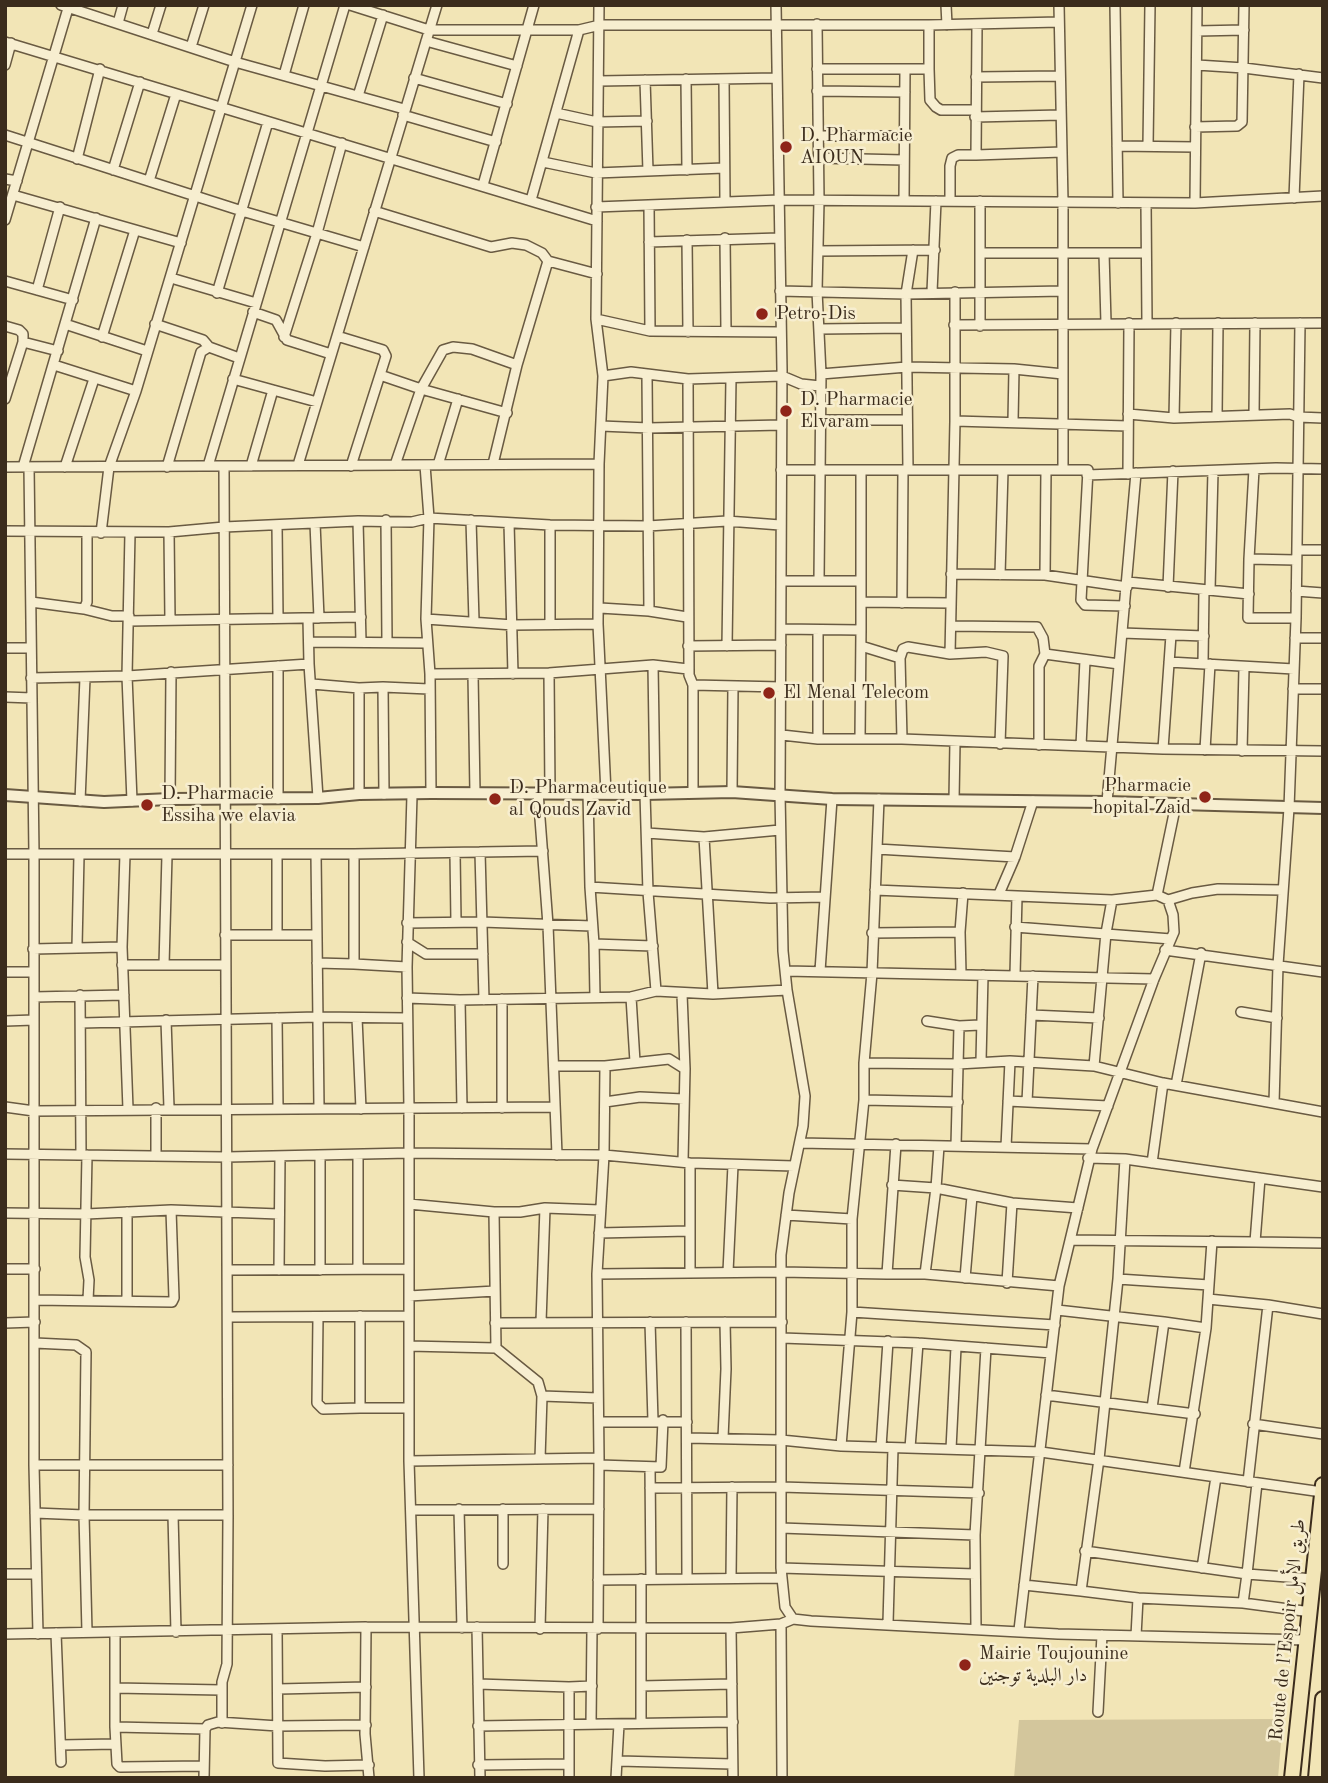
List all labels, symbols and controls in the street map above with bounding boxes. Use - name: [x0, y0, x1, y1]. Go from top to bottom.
- place label: D. Pharmacie AIOUN: [800, 125, 913, 169]
- marker: D. Pharmacie AIOUN: [778, 139, 794, 155]
- place label: Petro-Dis: [776, 303, 856, 325]
- marker: Petro-Dis: [754, 306, 770, 322]
- place label: D. Pharmacie Elvaram: [800, 389, 913, 433]
- marker: D. Pharmacie Elvaram: [778, 403, 794, 419]
- place label: El Menal Telecom: [783, 682, 929, 704]
- marker: El Menal Telecom: [761, 685, 777, 701]
- place label: Pharmacie hopital Zaid: [1093, 775, 1191, 819]
- place label: D. Pharmaceutique al Qouds Zavid: [509, 777, 667, 821]
- place label: D. Pharmacie Essiha we elavia: [161, 783, 296, 827]
- marker: Pharmacie hopital Zaid: [1197, 789, 1213, 805]
- marker: D. Pharmaceutique al Qouds Zavid: [487, 791, 503, 807]
- marker: D. Pharmacie Essiha we elavia: [139, 797, 155, 813]
- street label: Route de l’Espoir طريق الأمل: [1265, 1518, 1311, 1742]
- place label: Mairie Toujounine دار البلدية توجنين: [979, 1643, 1128, 1687]
- marker: Mairie Toujounine دار البلدية توجنين: [957, 1657, 973, 1673]

